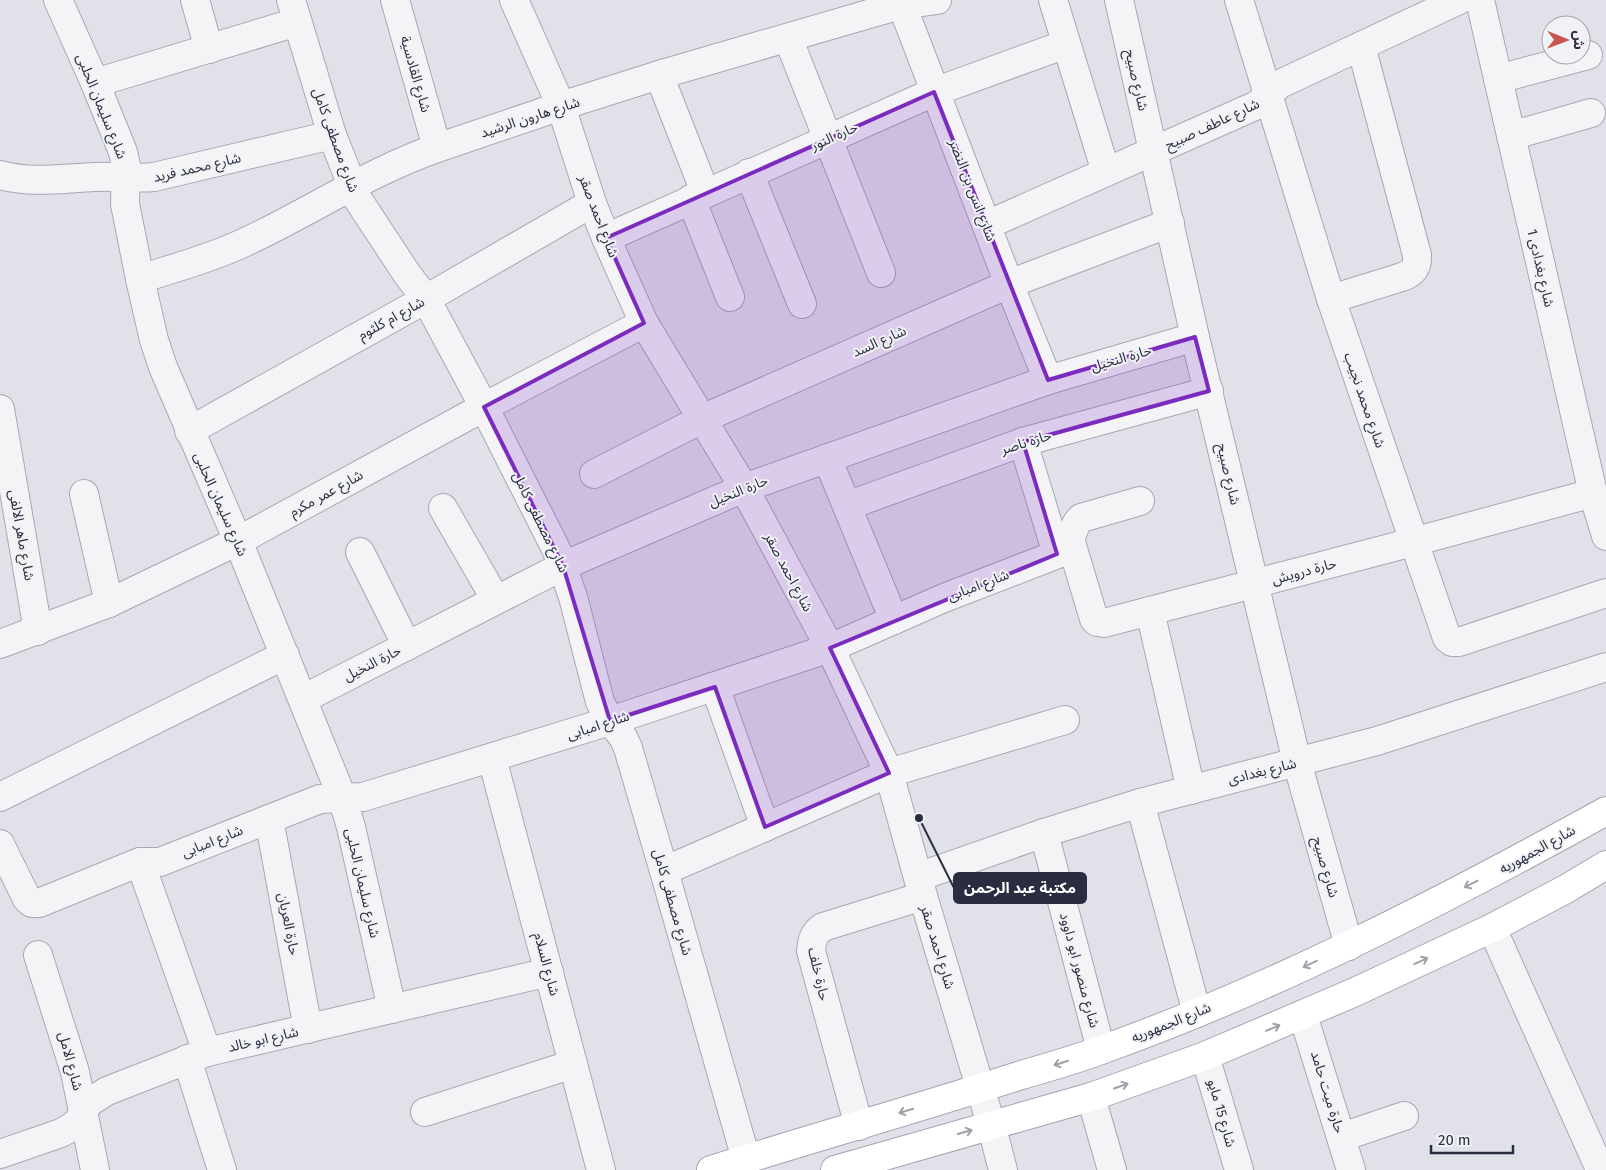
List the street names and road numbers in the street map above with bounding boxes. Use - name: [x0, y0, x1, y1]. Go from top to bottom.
- street label: شارع القادسية: [395, 34, 435, 115]
- street label: شارع صبيح: [1119, 48, 1152, 113]
- street label: شارع سليمان الحلبى: [71, 51, 130, 162]
- street label: شارع مصطفى كامل: [307, 86, 362, 195]
- street label: شارع هارون الرشيد: [478, 93, 583, 143]
- street label: شارع عاطف صبيح: [1162, 95, 1263, 156]
- street label: حارة النور: [807, 119, 860, 155]
- street label: شارع انس بن النضر: [943, 136, 1000, 244]
- street label: شارع محمد فريد: [152, 149, 243, 188]
- street label: شارع احمد صقر: [573, 172, 622, 261]
- street label: شارع بغدادى 1: [1521, 227, 1558, 309]
- street label: شارع ام كلثوم: [355, 293, 428, 345]
- street label: شارع السد: [850, 322, 910, 363]
- street label: حارة النخيل: [1089, 342, 1153, 375]
- street label: شارع محمد نجيب: [1338, 350, 1389, 451]
- street label: حارة ناصر: [998, 427, 1054, 459]
- street label: شارع صبيح: [1211, 442, 1244, 507]
- street label: شارع سليمان الحلبى: [188, 450, 251, 560]
- street label: شارع عمر مكرم: [286, 466, 367, 522]
- street label: شارع مصطفى كامل: [507, 469, 572, 576]
- street label: حارة النخيل: [706, 472, 770, 511]
- street label: شارع ماهر الالفى: [3, 488, 38, 582]
- street label: شارع احمد صقر: [758, 529, 816, 616]
- street label: حارة درويش: [1270, 555, 1338, 588]
- street label: شارع امبابى: [945, 566, 1012, 607]
- street label: حارة النخيل: [341, 642, 404, 685]
- street label: شارع امبابى: [565, 707, 632, 745]
- street label: شارع بغدادى: [1226, 755, 1299, 790]
- street label: شارع امبابى: [179, 821, 246, 863]
- street label: شارع الجمهوريه: [1496, 822, 1579, 879]
- street label: شارع سليمان الحلبى: [340, 827, 383, 940]
- street label: شارع صبيح: [1307, 835, 1342, 900]
- street label: شارع مصطفى كامل: [647, 847, 696, 958]
- street label: حارة العريان: [274, 891, 303, 957]
- street label: شارع احمد صقر: [914, 902, 958, 992]
- street label: شارع منصور ابو داوود: [1054, 911, 1103, 1030]
- street label: شارع السلام: [528, 931, 563, 998]
- street label: حارة خلف: [804, 946, 833, 1002]
- street label: شارع الجمهوريه: [1129, 999, 1214, 1048]
- street label: شارع ابو خالد: [226, 1023, 300, 1058]
- street label: شارع الامل: [53, 1030, 87, 1093]
- street label: حارة ميت حامد: [1307, 1049, 1348, 1135]
- street label: شارع 15 مايو: [1202, 1077, 1239, 1150]

